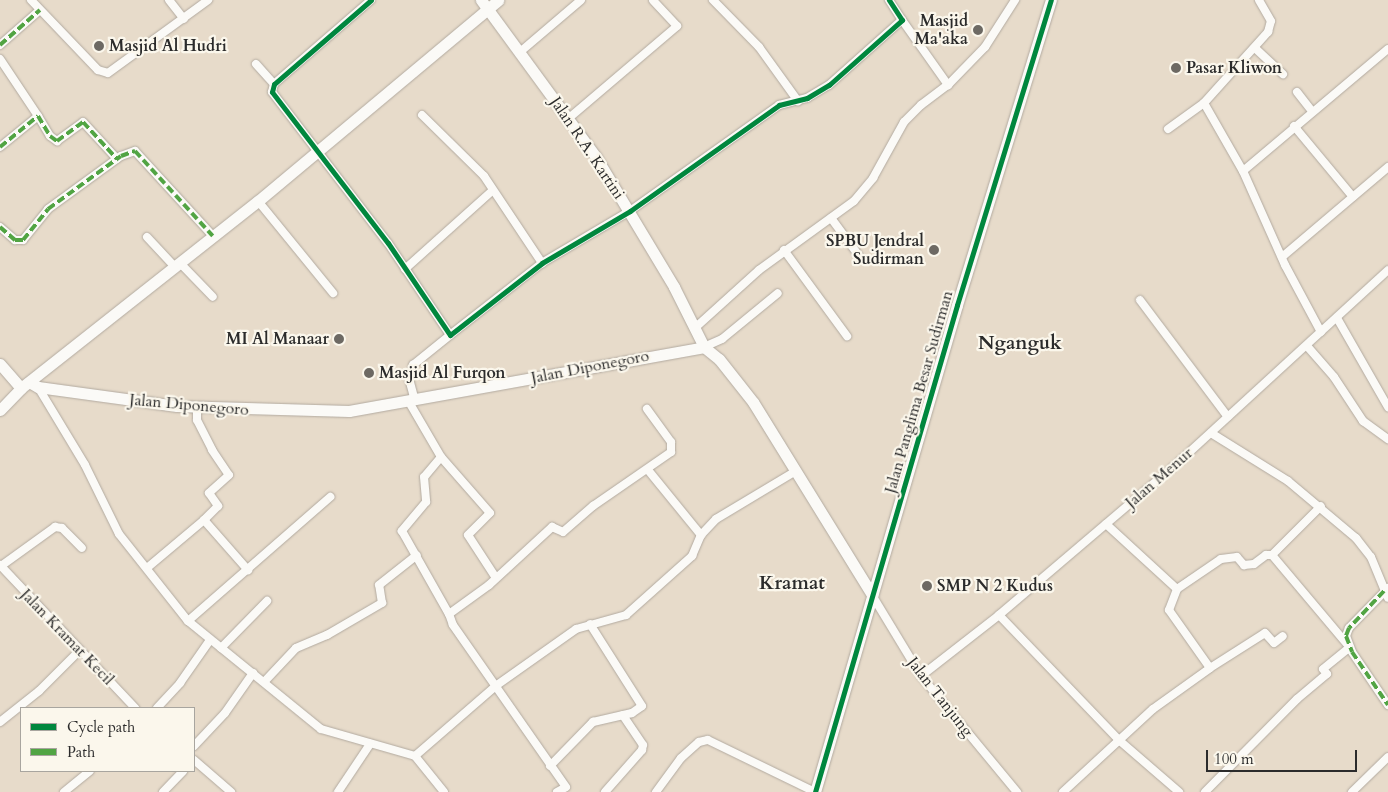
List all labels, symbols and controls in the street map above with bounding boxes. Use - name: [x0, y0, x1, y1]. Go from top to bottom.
- place label: Masjid Ma'aka: [914, 11, 968, 49]
- marker: Masjid Ma'aka: [972, 24, 984, 36]
- place label: Masjid Al Hudri: [109, 36, 227, 56]
- marker: Masjid Al Hudri: [93, 40, 105, 52]
- place label: Pasar Kliwon: [1186, 58, 1282, 78]
- marker: Pasar Kliwon: [1170, 62, 1182, 74]
- street label: Jalan R.A. Kartini: [546, 93, 628, 203]
- place label: SPBU Jendral Sudirman: [826, 231, 924, 269]
- marker: SPBU Jendral Sudirman: [928, 244, 940, 256]
- street label: Jalan Panglima Besar Sudirman: [881, 288, 957, 496]
- place label: MI Al Manaar: [226, 329, 329, 349]
- marker: MI Al Manaar: [333, 333, 345, 345]
- district label: Nganguk: [978, 333, 1062, 355]
- street label: Jalan Diponegoro: [529, 346, 651, 388]
- place label: Masjid Al Furqon: [379, 363, 505, 383]
- marker: Masjid Al Furqon: [363, 367, 375, 379]
- street label: Jalan Diponegoro: [128, 390, 250, 420]
- street label: Jalan Menur: [1121, 444, 1197, 512]
- district label: Kramat: [759, 573, 825, 595]
- place label: SMP N 2 Kudus: [937, 576, 1053, 596]
- marker: SMP N 2 Kudus: [921, 580, 933, 592]
- street label: Jalan Kramat Kecil: [16, 585, 118, 689]
- street label: Jalan Tanjung: [903, 653, 977, 741]
- legend: [20, 707, 195, 772]
- text: Cycle path: [67, 717, 135, 737]
- scale bar: [1208, 740, 1359, 772]
- text: Path: [67, 742, 95, 762]
- text: 100 m: [1214, 749, 1254, 769]

